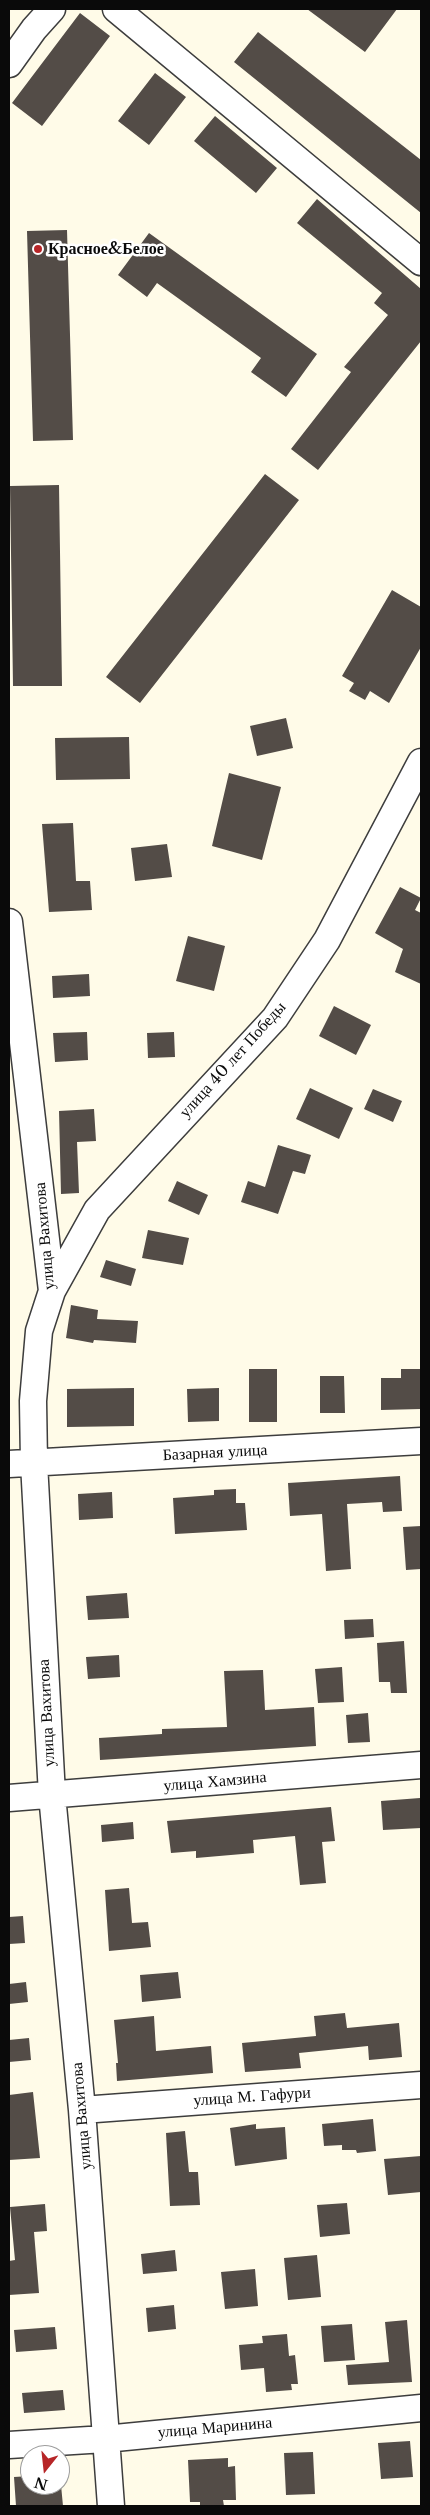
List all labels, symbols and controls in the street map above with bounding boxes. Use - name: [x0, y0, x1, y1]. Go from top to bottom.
- place label: Красное&Белое: [48, 239, 164, 259]
- marker: Красное&Белое: [32, 243, 44, 255]
- street label: улица 40 лет Победы: [176, 998, 290, 1122]
- street label: улица Вахитова: [31, 1182, 59, 1290]
- street label: Базарная улица: [162, 1441, 268, 1465]
- street label: улица Вахитова: [35, 1659, 59, 1767]
- street label: улица Хамзина: [163, 1768, 267, 1796]
- street label: улица Вахитова: [68, 2062, 96, 2170]
- street label: улица М. Гафури: [193, 2083, 311, 2111]
- street label: улица Маринина: [157, 2413, 273, 2443]
- north arrow: [20, 2445, 70, 2495]
- text: N: [32, 2473, 50, 2494]

